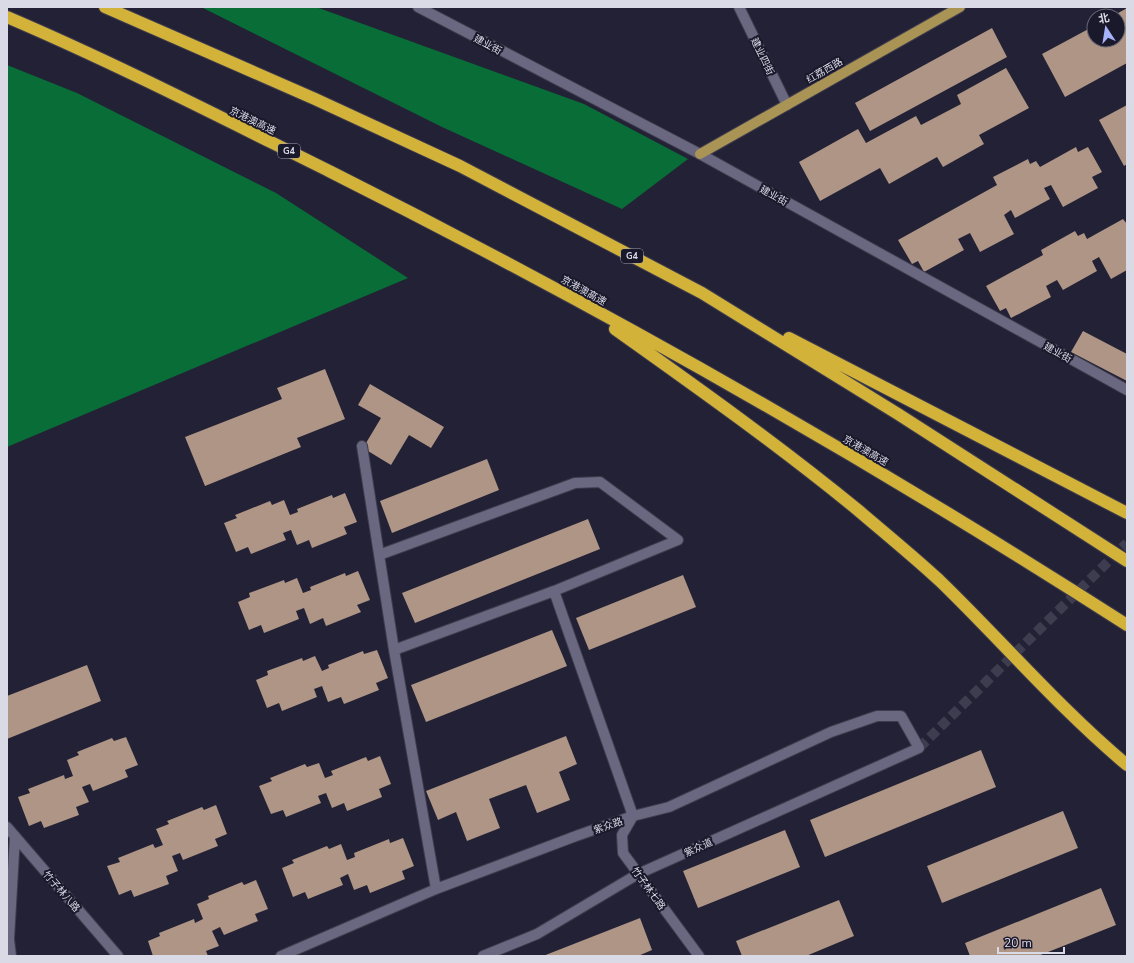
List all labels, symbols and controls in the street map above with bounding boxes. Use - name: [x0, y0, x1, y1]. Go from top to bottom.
- north arrow: [1086, 8, 1126, 48]
- text: 北: [1097, 10, 1111, 27]
- street label: 建业街: [471, 32, 504, 58]
- street label: 建业四街: [747, 35, 777, 77]
- street label: 红荔西路: [804, 55, 845, 87]
- street label: 京港澳高速: [227, 104, 278, 138]
- road number: G4: [278, 144, 300, 158]
- street label: 建业街: [757, 182, 790, 209]
- road number: G4: [621, 249, 643, 263]
- street label: 京港澳高速: [558, 273, 609, 309]
- street label: 建业街: [1041, 339, 1074, 366]
- street label: 京港澳高速: [840, 432, 891, 469]
- street label: 紫众路: [592, 814, 625, 837]
- street label: 紫众道: [682, 835, 715, 860]
- street label: 竹子林七路: [628, 864, 669, 913]
- street label: 竹子林八路: [40, 868, 83, 915]
- scale bar: [998, 929, 1064, 955]
- text: 20 m: [1004, 935, 1032, 951]

